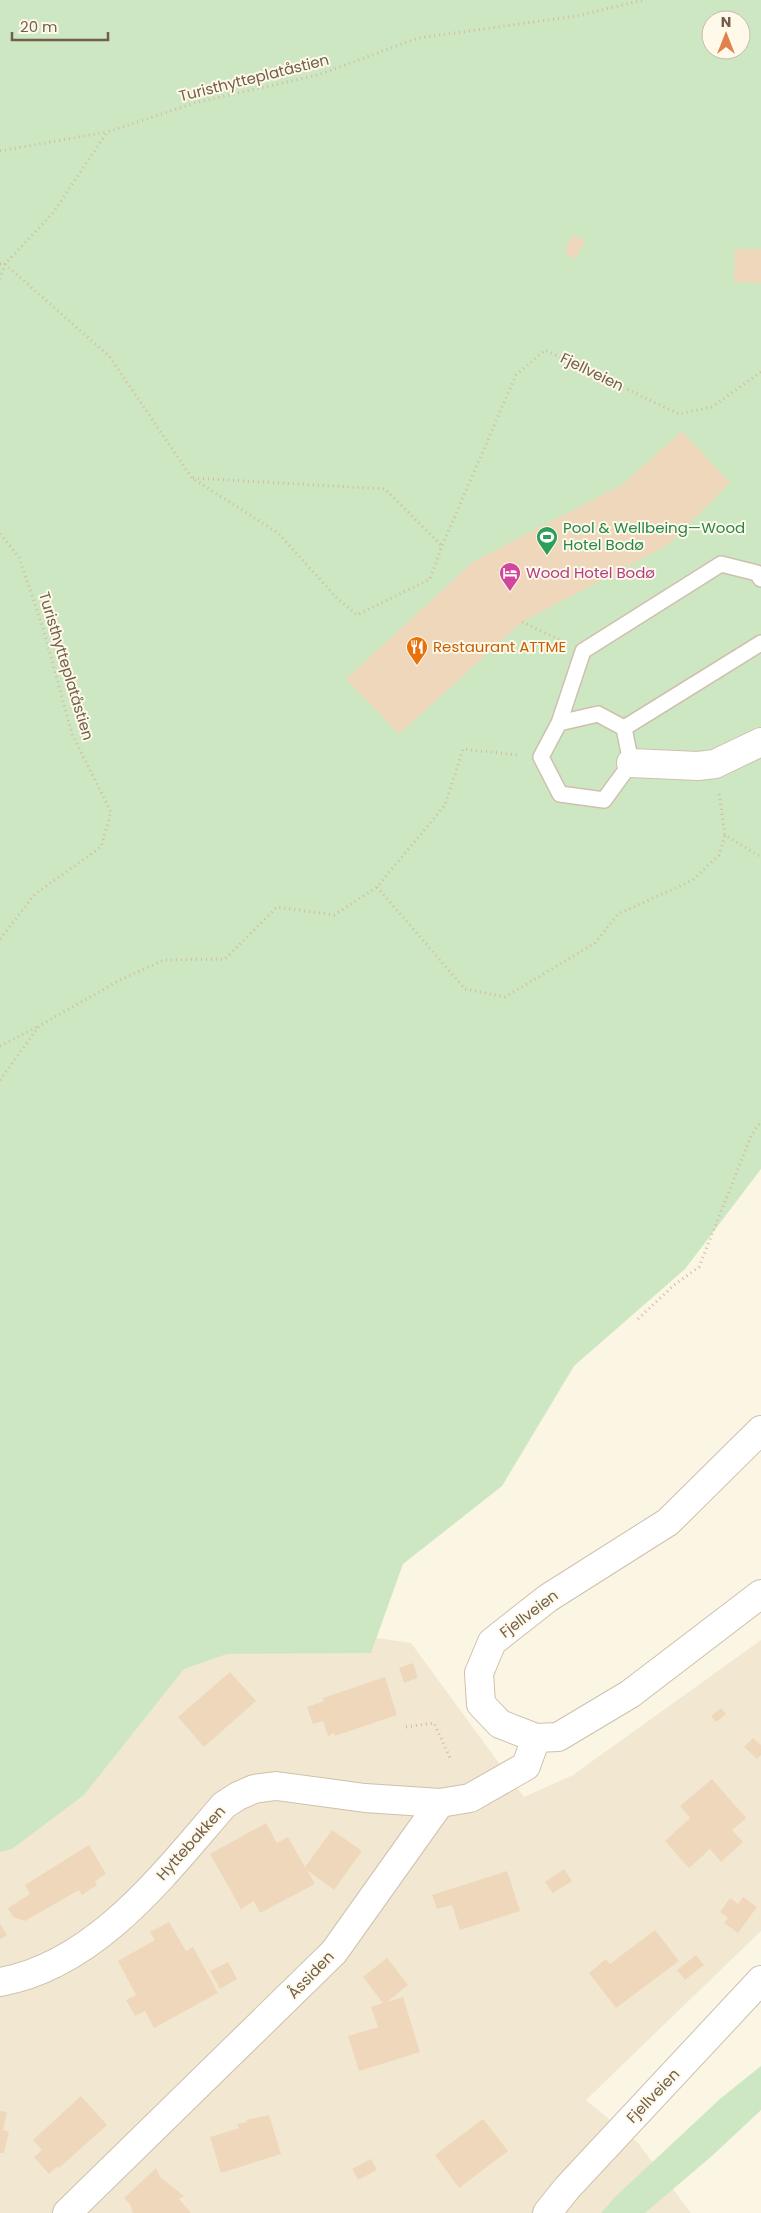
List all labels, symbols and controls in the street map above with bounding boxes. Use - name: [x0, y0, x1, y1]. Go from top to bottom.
- scale bar: [12, 10, 109, 42]
- north arrow: [701, 10, 751, 60]
- text: N: [721, 12, 731, 32]
- text: 20 m: [20, 16, 58, 37]
- street label: Turisthytteplatåstien: [177, 49, 331, 106]
- street label: Fjellveien: [557, 347, 628, 396]
- place label: Pool & Wellbeing—Wood Hotel Bodø: [563, 517, 745, 555]
- sports icon: Pool & Wellbeing—Wood Hotel Bodø: [535, 525, 559, 556]
- hotel icon: Wood Hotel Bodø: [498, 561, 522, 592]
- place label: Wood Hotel Bodø: [526, 562, 655, 583]
- street label: Turisthytteplatåstien: [34, 589, 99, 743]
- restaurant icon: Restaurant ATTME: [405, 635, 429, 666]
- place label: Restaurant ATTME: [433, 636, 566, 657]
- street label: Fjellveien: [495, 1585, 562, 1643]
- street label: Hyttebakken: [151, 1801, 230, 1885]
- street label: Åssiden: [283, 1946, 339, 2003]
- street label: Fjellveien: [621, 2064, 684, 2127]

